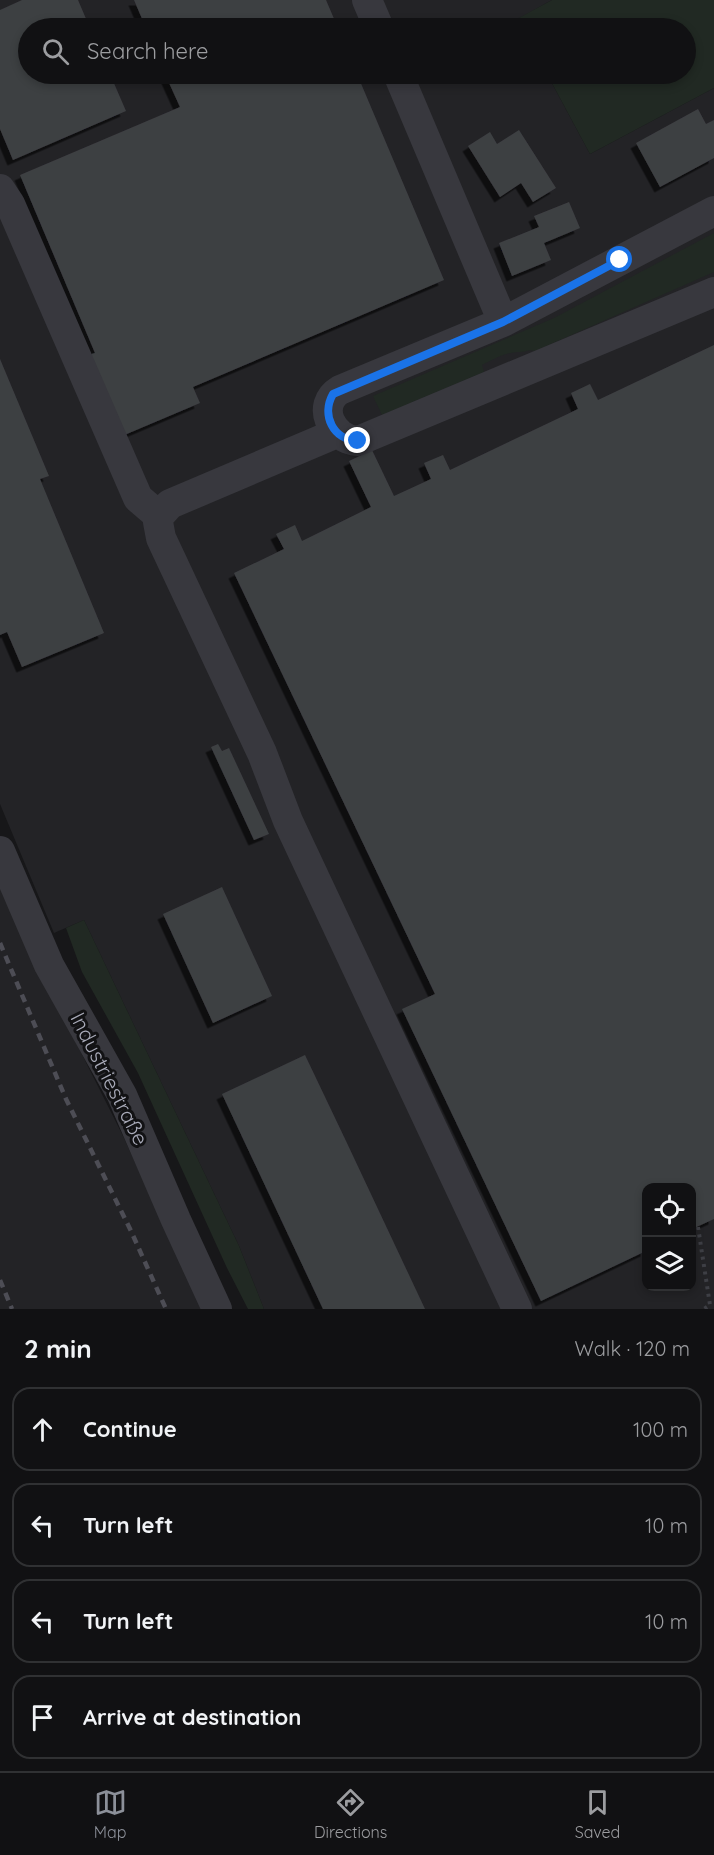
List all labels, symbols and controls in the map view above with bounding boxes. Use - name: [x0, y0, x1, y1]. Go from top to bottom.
- search box: [18, 18, 696, 84]
- icon: search: [39, 35, 72, 68]
- text: Search here: [87, 37, 208, 65]
- route start: [606, 246, 632, 272]
- route end: [344, 427, 370, 453]
- street label: Industriestraße: [65, 1008, 155, 1149]
- map controls: [642, 1183, 696, 1291]
- button: locate: [642, 1183, 696, 1237]
- button: layers: [642, 1237, 696, 1291]
- text: 2 min: [24, 1332, 92, 1365]
- text: Walk · 120 m: [575, 1336, 690, 1361]
- icon: ahead: [26, 1413, 59, 1446]
- text: Continue: [83, 1415, 177, 1443]
- text: 100 m: [633, 1417, 688, 1442]
- icon: left: [26, 1509, 59, 1542]
- text: Turn left: [83, 1511, 173, 1539]
- text: 10 m: [645, 1513, 688, 1538]
- icon: left: [26, 1605, 59, 1638]
- text: Turn left: [83, 1607, 173, 1635]
- text: 10 m: [645, 1609, 688, 1634]
- icon: arrive: [26, 1701, 59, 1734]
- text: Arrive at destination: [83, 1703, 301, 1731]
- tab: Map: [94, 1786, 127, 1842]
- tab: Directions: [314, 1786, 387, 1842]
- tab: Saved: [575, 1786, 620, 1842]

